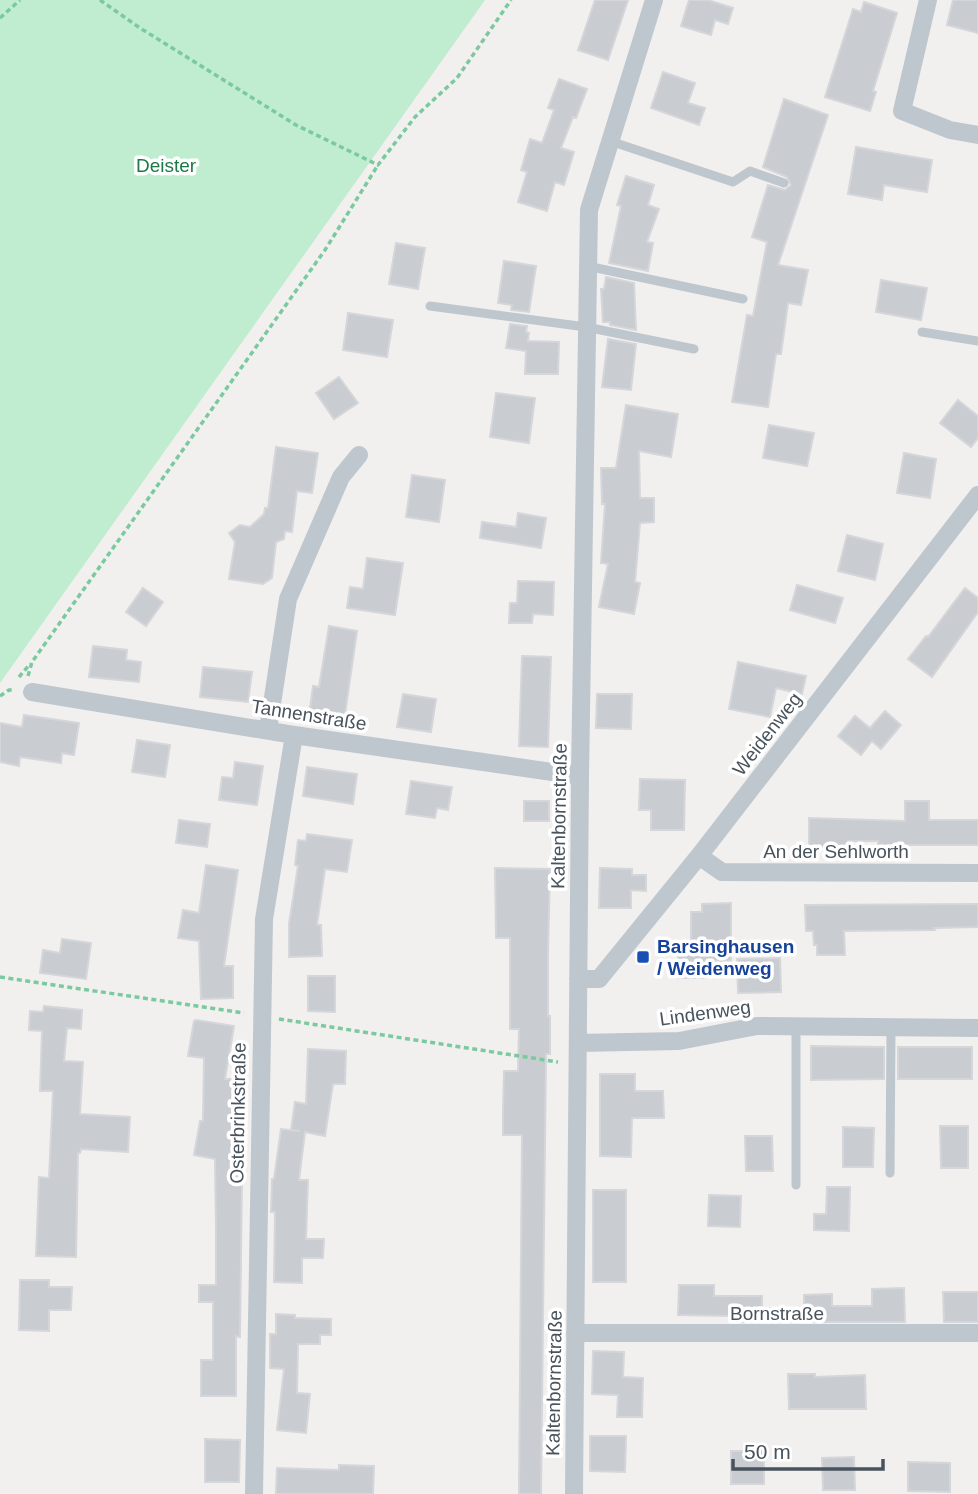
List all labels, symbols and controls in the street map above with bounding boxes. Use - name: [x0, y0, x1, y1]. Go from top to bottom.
- park label: Deister: [136, 155, 197, 176]
- street label: Weidenweg: [728, 689, 806, 779]
- street label: Tannenstraße: [250, 696, 368, 734]
- street label: Kaltenbornstraße: [547, 743, 571, 889]
- street label: An der Sehlworth: [763, 841, 909, 862]
- place label: Barsinghausen / Weidenweg: [657, 936, 794, 979]
- marker: Barsinghausen / Weidenweg: [635, 949, 651, 965]
- street label: Lindenweg: [658, 996, 752, 1030]
- street label: Osterbrinkstraße: [226, 1042, 250, 1184]
- street label: Bornstraße: [730, 1303, 824, 1324]
- street label: Kaltenbornstraße: [542, 1310, 566, 1456]
- scale bar: [733, 1428, 884, 1472]
- text: 50 m: [744, 1440, 791, 1463]

